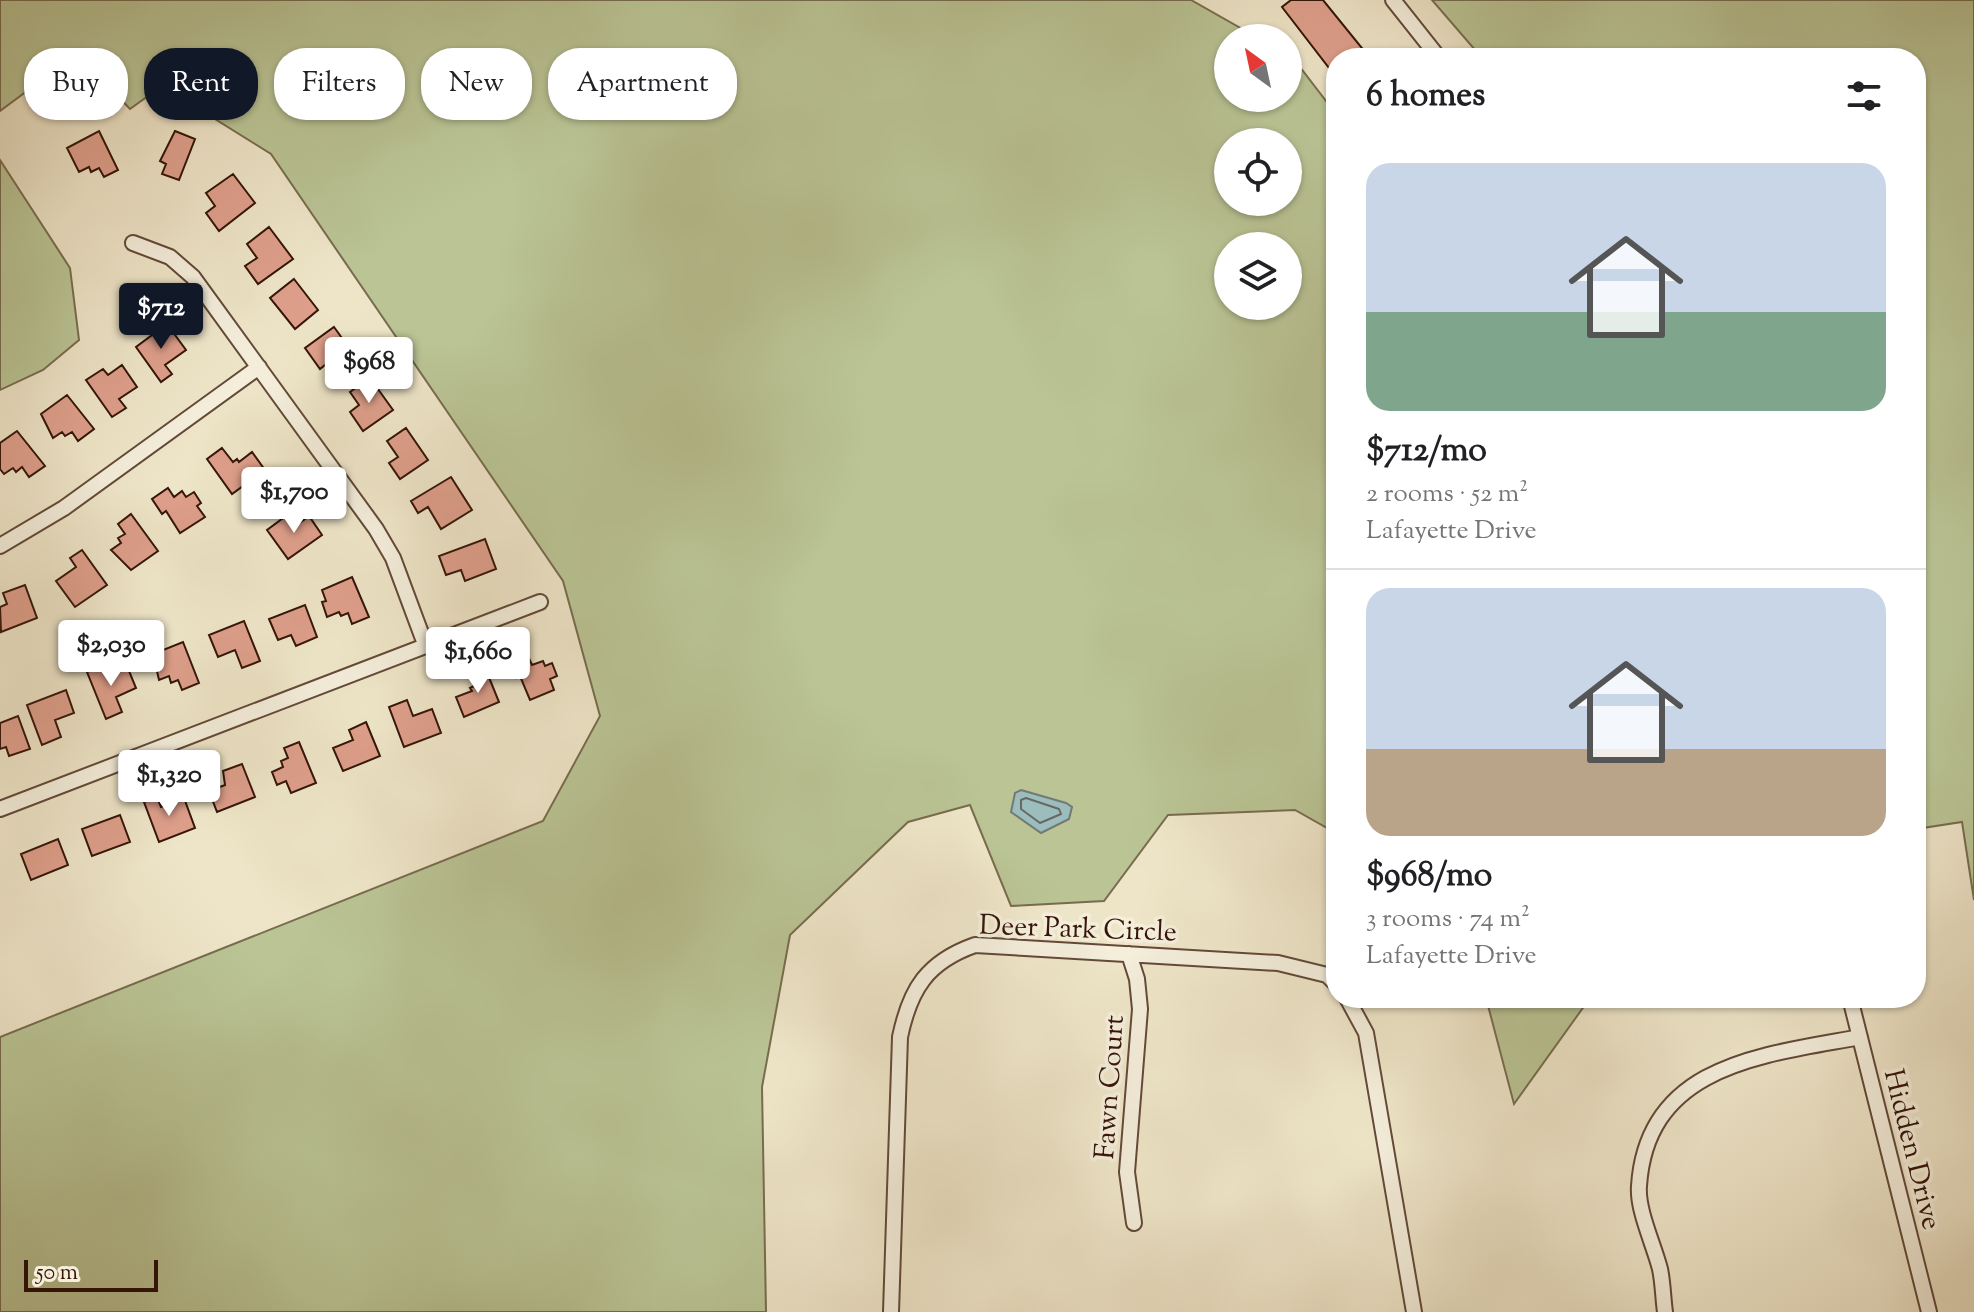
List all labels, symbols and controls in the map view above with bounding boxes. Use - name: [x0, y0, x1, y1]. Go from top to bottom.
- north arrow: [1214, 24, 1302, 112]
- map controls: [1214, 24, 1302, 320]
- chip: Buy: [24, 48, 128, 120]
- chip: Rent: [144, 48, 258, 120]
- chip: Filters: [274, 48, 405, 120]
- chip: New: [421, 48, 532, 120]
- chip: Apartment: [548, 48, 737, 120]
- text: 6 homes: [1366, 72, 1485, 121]
- icon: filters: [1842, 74, 1886, 118]
- button: locate: [1214, 128, 1302, 216]
- icon: home: [1554, 215, 1698, 359]
- button: layers: [1214, 232, 1302, 320]
- pin: $712: [114, 283, 208, 351]
- text: $712: [137, 290, 185, 327]
- pin: $968: [322, 337, 416, 405]
- text: $968: [343, 344, 395, 381]
- text: $712/mo: [1366, 427, 1487, 476]
- pin: $1,700: [229, 467, 359, 535]
- text: $1,700: [259, 474, 329, 511]
- text: 2 rooms · 52 m²: [1366, 476, 1528, 513]
- text: Lafayette Drive: [1366, 513, 1537, 550]
- pin: $2,030: [46, 620, 176, 688]
- text: $2,030: [76, 627, 146, 664]
- pin: $1,660: [413, 627, 543, 695]
- text: $1,660: [444, 634, 512, 671]
- icon: home: [1554, 640, 1698, 784]
- pin: $1,320: [104, 750, 234, 818]
- text: $1,320: [136, 757, 202, 794]
- text: $968/mo: [1366, 852, 1492, 901]
- text: 3 rooms · 74 m²: [1366, 901, 1530, 938]
- street label: Deer Park Circle: [978, 907, 1177, 953]
- text: Lafayette Drive: [1366, 938, 1537, 975]
- street label: Fawn Court: [1086, 1013, 1136, 1161]
- street label: Hidden Drive: [1872, 1065, 1950, 1234]
- scale bar: [24, 1256, 158, 1292]
- text: 50 m: [36, 1258, 78, 1290]

